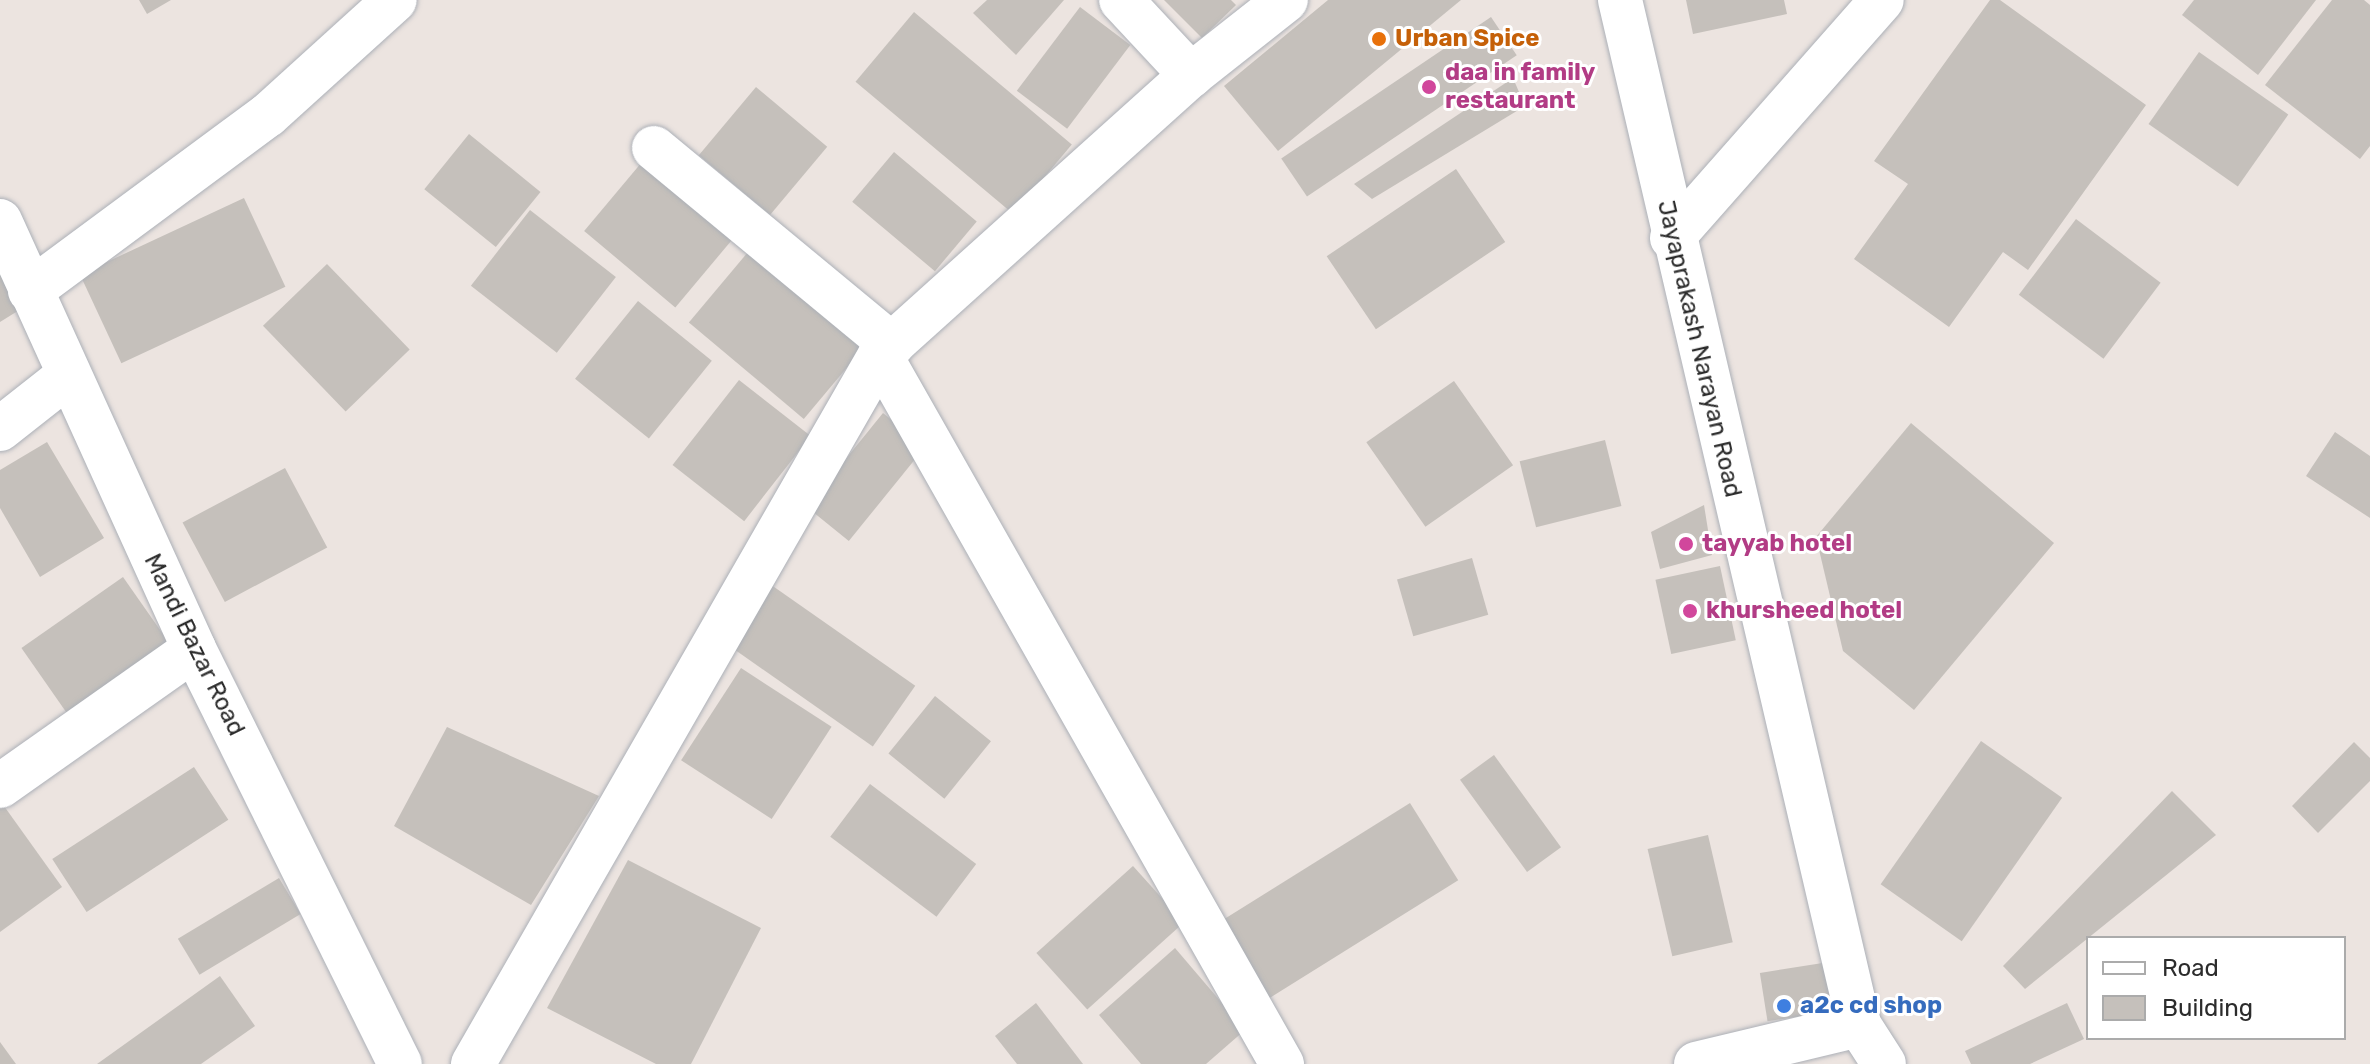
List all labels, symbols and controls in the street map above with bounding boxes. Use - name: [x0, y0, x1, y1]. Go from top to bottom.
- place label: Urban Spice: [1395, 25, 1539, 53]
- marker: Urban Spice: [1370, 30, 1388, 48]
- place label: daa in family restaurant: [1445, 59, 1596, 115]
- marker: daa in family restaurant: [1420, 78, 1438, 96]
- street label: Jayaprakash Narayan Road: [1651, 198, 1747, 500]
- place label: tayyab hotel: [1702, 530, 1852, 558]
- marker: tayyab hotel: [1677, 535, 1695, 553]
- street label: Mandi Bazar Road: [137, 549, 251, 741]
- place label: khursheed hotel: [1706, 597, 1902, 625]
- marker: khursheed hotel: [1681, 602, 1699, 620]
- legend: [2086, 936, 2346, 1040]
- text: Road: [2162, 954, 2219, 982]
- place label: a2c cd shop: [1800, 992, 1942, 1020]
- text: Building: [2162, 994, 2253, 1022]
- marker: a2c cd shop: [1775, 997, 1793, 1015]

